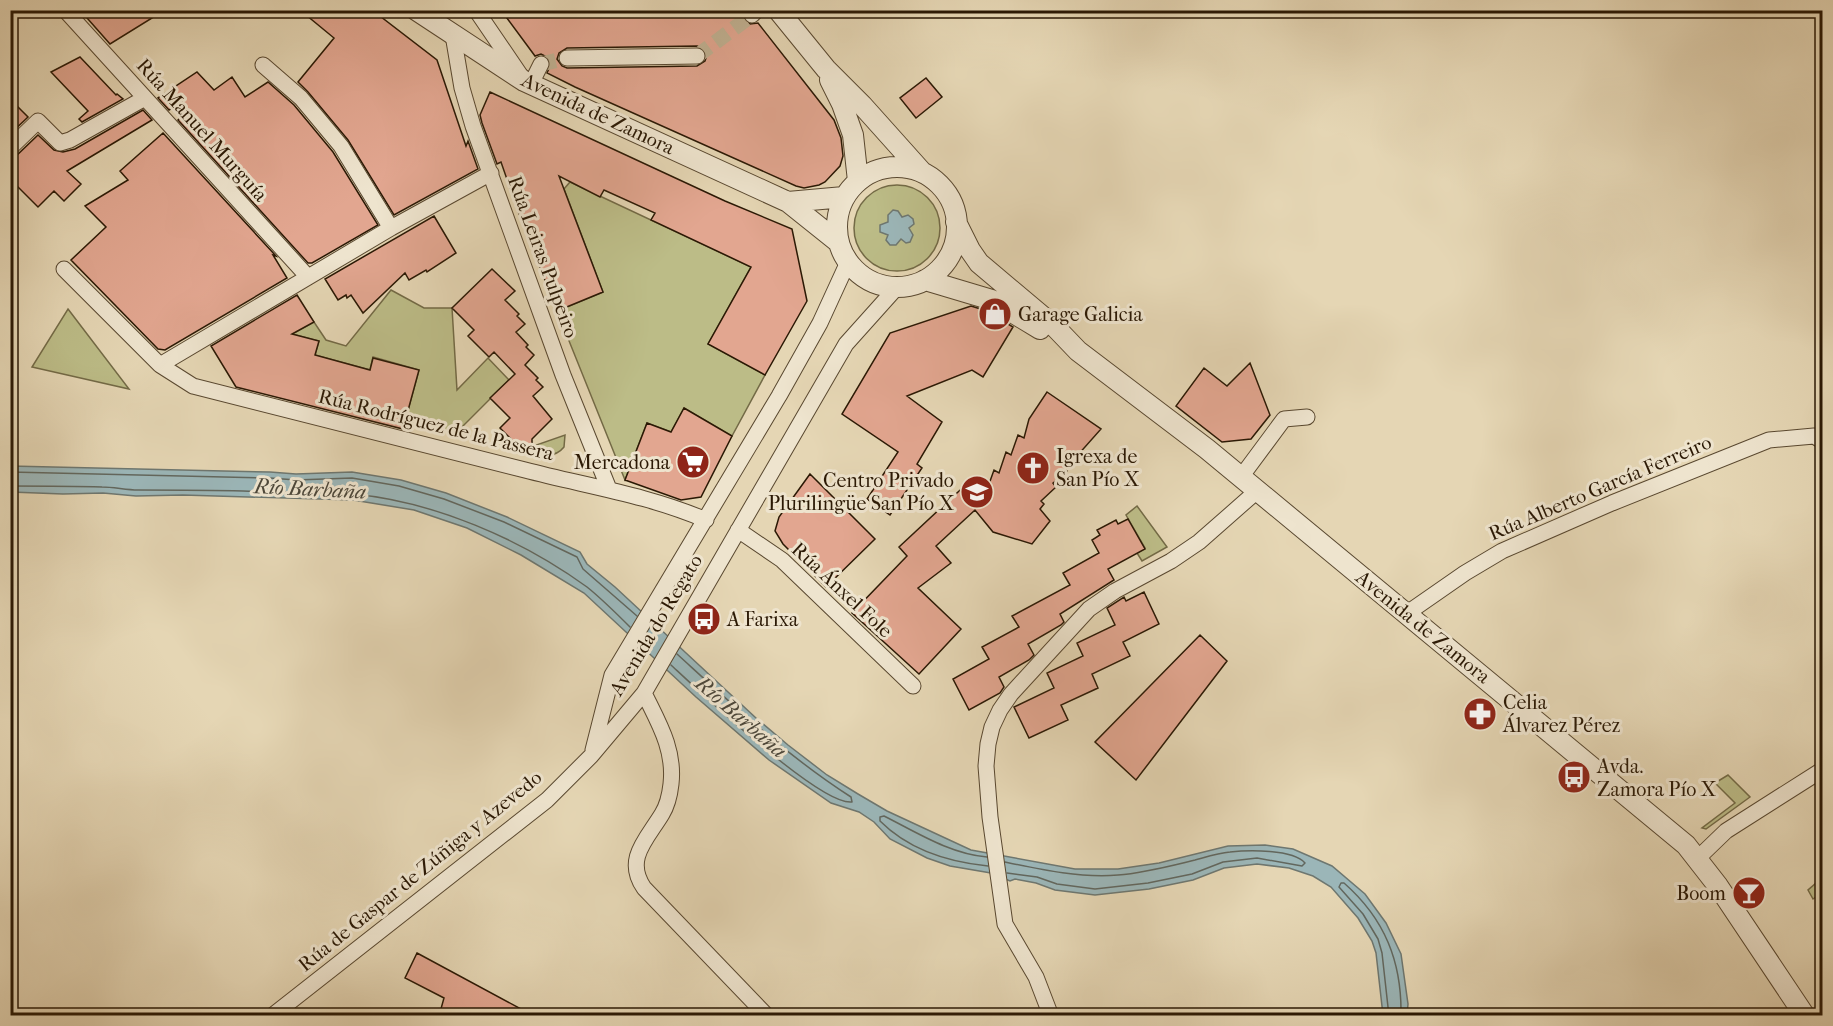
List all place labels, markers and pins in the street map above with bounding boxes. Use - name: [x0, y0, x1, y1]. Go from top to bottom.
- shop icon: Garage Galicia: [977, 296, 1013, 332]
- place label: Garage Galicia: [1018, 303, 1143, 326]
- supermarket icon: Mercadona: [675, 444, 711, 480]
- place label: Igrexa de San Pío X: [1056, 445, 1140, 491]
- church icon: Igrexa de San Pío X: [1015, 450, 1051, 486]
- place label: Mercadona: [574, 451, 671, 474]
- place label: Centro Privado Plurilingüe San Pío X: [768, 469, 954, 515]
- school or university icon: Centro Privado Plurilingüe San Pío X: [959, 474, 995, 510]
- bus stop icon: A Farixa: [686, 601, 722, 637]
- place label: A Farixa: [726, 608, 799, 631]
- place label: Celia Álvarez Pérez: [1502, 691, 1621, 737]
- pharmacy icon: Celia Álvarez Pérez: [1462, 696, 1498, 732]
- place label: Avda. Zamora Pío X: [1596, 755, 1717, 801]
- bus stop icon: Avda. Zamora Pío X: [1556, 759, 1592, 795]
- bar icon: Boom: [1731, 875, 1767, 911]
- place label: Boom: [1676, 882, 1726, 905]

